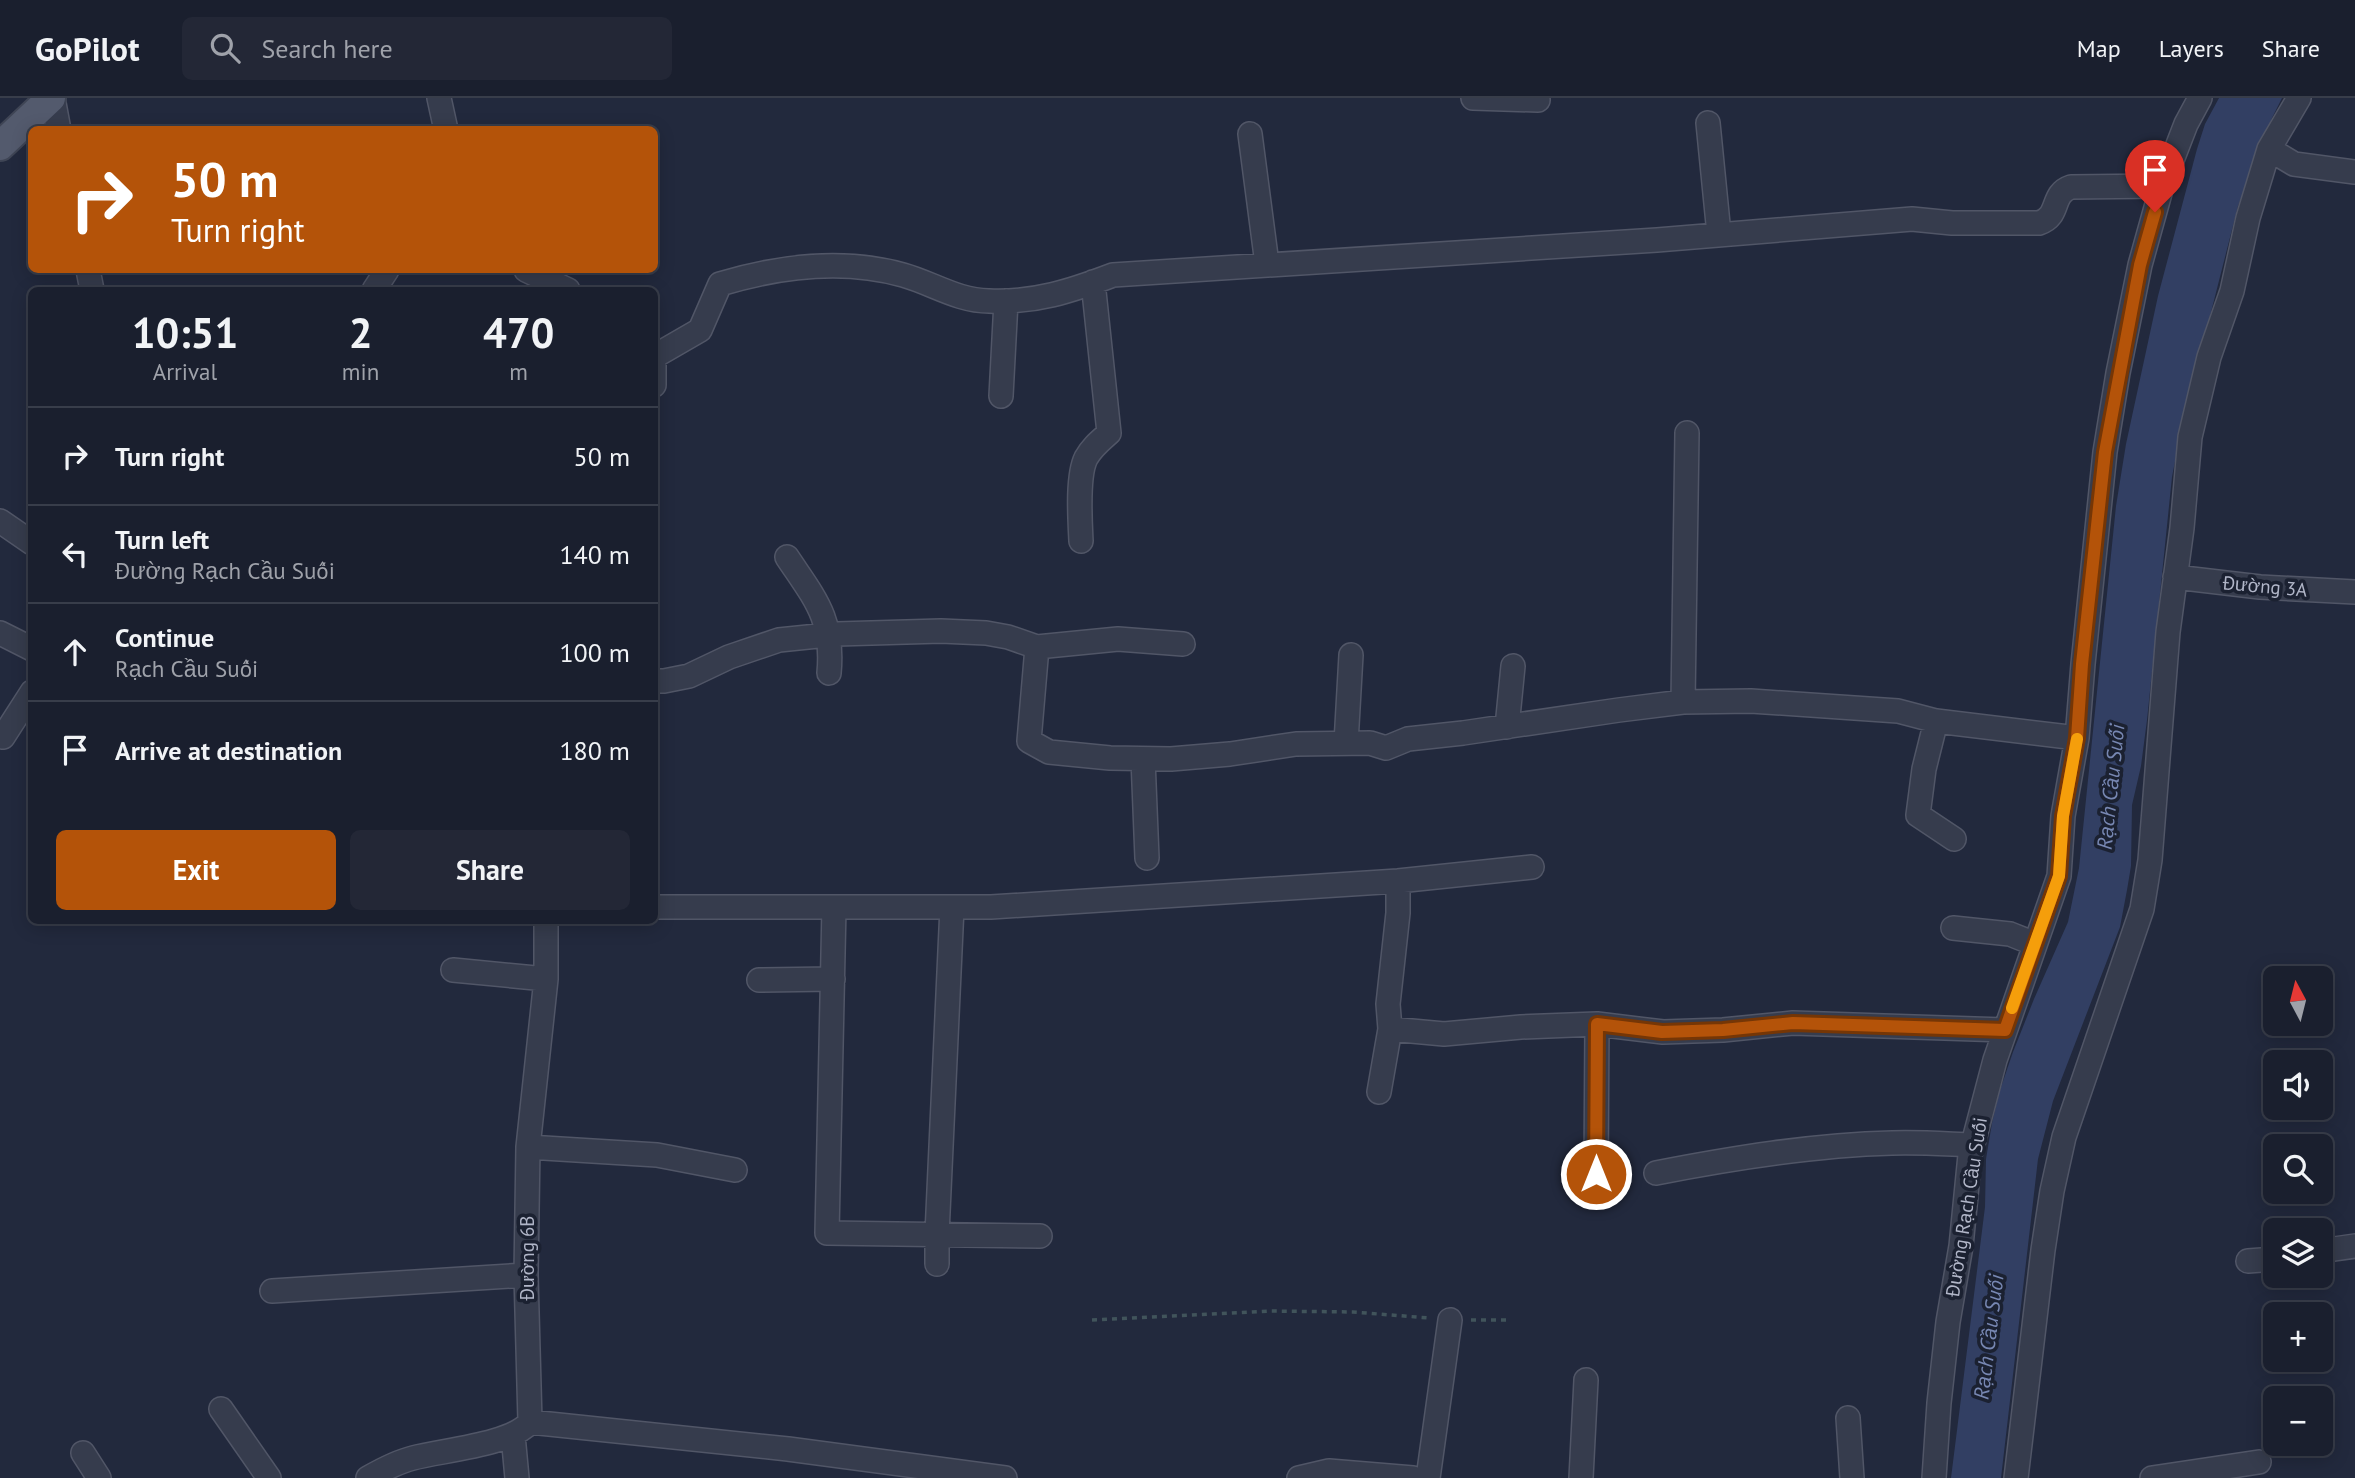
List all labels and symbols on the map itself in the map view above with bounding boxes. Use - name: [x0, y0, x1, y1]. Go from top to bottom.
- pin: [2125, 140, 2185, 212]
- street label: Đường 3A: [2221, 570, 2308, 602]
- water label: Rạch Cầu Suối: [2091, 722, 2131, 851]
- north arrow: [2263, 966, 2333, 1036]
- street label: Đường Rạch Cầu Suối: [1940, 1115, 1992, 1300]
- position arrow: [1559, 1137, 1633, 1211]
- street label: Đường 6B: [515, 1216, 539, 1301]
- water label: Rạch Cầu Suối: [1967, 1272, 2010, 1401]

